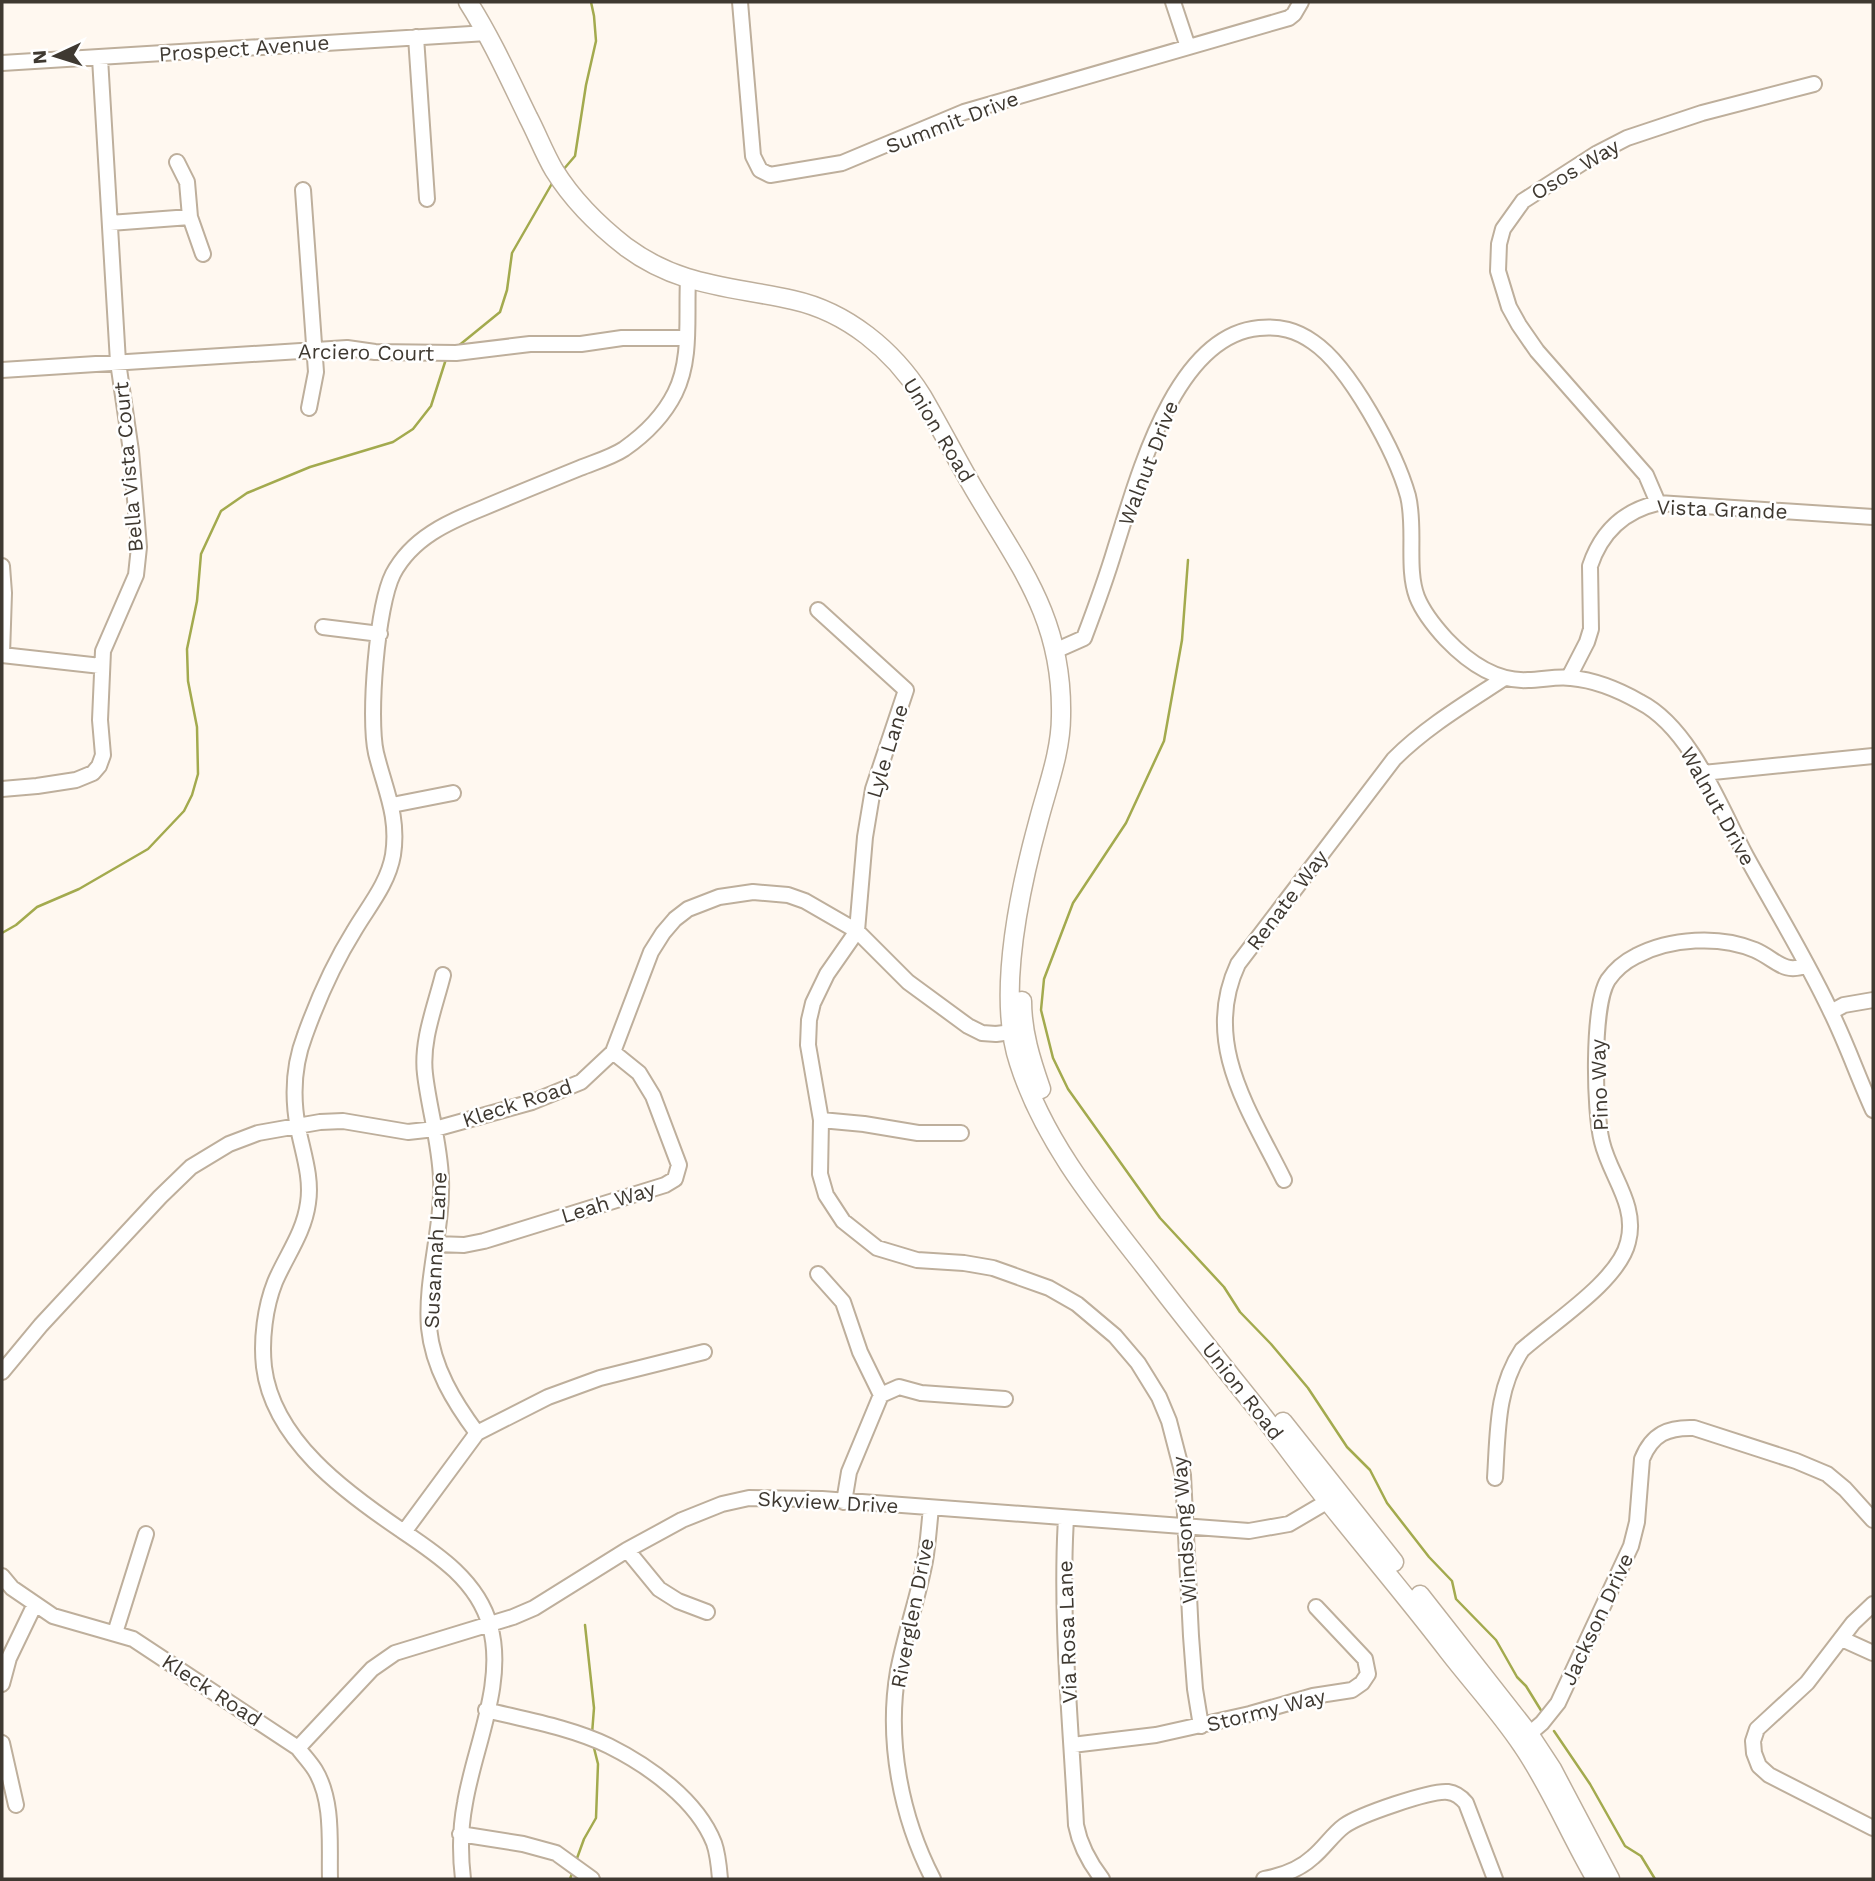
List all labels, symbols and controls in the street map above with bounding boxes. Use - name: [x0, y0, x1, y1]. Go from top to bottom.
- north arrow: [21, 21, 91, 91]
- street label: Prospect Avenue: [158, 30, 330, 66]
- text: N: [28, 49, 52, 65]
- street label: Summit Drive: [882, 85, 1022, 159]
- street label: Osos Way: [1526, 133, 1624, 205]
- street label: Arciero Court: [298, 338, 435, 366]
- street label: Union Road: [898, 373, 980, 487]
- street label: Bella Vista Court: [108, 381, 148, 553]
- street label: Walnut Drive: [1113, 397, 1183, 529]
- street label: Vista Grande: [1656, 494, 1788, 524]
- street label: Lyle Lane: [861, 701, 913, 801]
- street label: Walnut Drive: [1675, 742, 1761, 870]
- street label: Renate Way: [1241, 845, 1333, 955]
- street label: Pino Way: [1585, 1038, 1613, 1131]
- street label: Kleck Road: [459, 1074, 575, 1132]
- street label: Susannah Lane: [418, 1171, 452, 1329]
- street label: Leah Way: [558, 1176, 658, 1228]
- street label: Union Road: [1197, 1337, 1289, 1445]
- street label: Windsong Way: [1166, 1455, 1202, 1605]
- street label: Skyview Drive: [757, 1486, 899, 1518]
- street label: Riverglen Drive: [885, 1536, 939, 1690]
- street label: Jackson Drive: [1555, 1549, 1639, 1689]
- street label: Via Rosa Lane: [1052, 1560, 1082, 1704]
- street label: Kleck Road: [157, 1648, 267, 1732]
- street label: Stormy Way: [1204, 1683, 1328, 1737]

